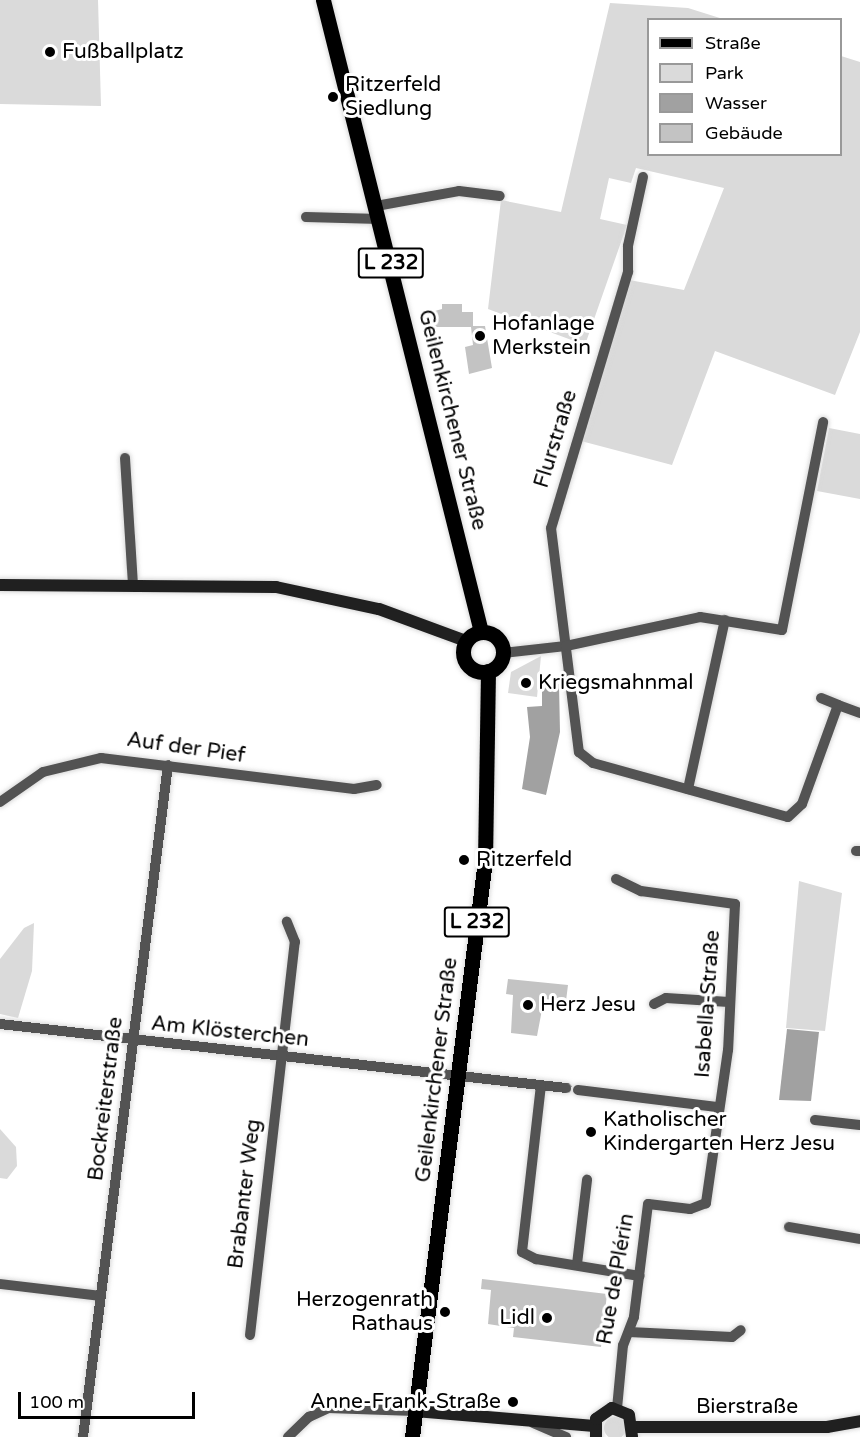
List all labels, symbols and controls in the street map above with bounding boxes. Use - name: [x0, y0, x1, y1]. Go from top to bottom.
- legend: [647, 18, 842, 156]
- text: Straße: [705, 32, 761, 54]
- place label: Fußballplatz: [62, 39, 184, 65]
- marker: Fußballplatz: [43, 45, 57, 59]
- text: Park: [705, 62, 743, 84]
- place label: Ritzerfeld Siedlung: [345, 72, 441, 122]
- marker: Ritzerfeld Siedlung: [326, 90, 340, 104]
- text: Wasser: [705, 92, 767, 114]
- text: Gebäude: [705, 122, 783, 144]
- road number: L 232: [356, 246, 426, 280]
- street label: Geilenkirchener Straße: [412, 307, 492, 533]
- place label: Hofanlage Merkstein: [492, 311, 595, 361]
- marker: Hofanlage Merkstein: [473, 329, 487, 343]
- street label: Flurstraße: [529, 387, 583, 491]
- place label: Kriegsmahnmal: [538, 670, 694, 696]
- marker: Kriegsmahnmal: [519, 676, 533, 690]
- street label: Auf der Pief: [125, 727, 247, 769]
- place label: Ritzerfeld: [476, 847, 572, 873]
- marker: Ritzerfeld: [457, 853, 471, 867]
- road number: L 232: [442, 905, 512, 939]
- street label: Isabella-Straße: [690, 929, 726, 1079]
- street label: Geilenkirchener Straße: [411, 956, 463, 1184]
- place label: Herz Jesu: [540, 992, 636, 1018]
- marker: Herz Jesu: [521, 998, 535, 1012]
- street label: Am Klösterchen: [150, 1011, 310, 1053]
- street label: Bockreiterstraße: [83, 1016, 129, 1182]
- place label: Katholischer Kindergarten Herz Jesu: [603, 1107, 835, 1157]
- street label: Brabanter Weg: [223, 1118, 267, 1270]
- marker: Katholischer Kindergarten Herz Jesu: [584, 1125, 598, 1139]
- street label: Rue de Plérin: [592, 1211, 640, 1347]
- place label: Herzogenrath Rathaus: [296, 1287, 433, 1337]
- marker: Herzogenrath Rathaus: [438, 1305, 452, 1319]
- place label: Lidl: [499, 1305, 535, 1331]
- marker: Lidl: [540, 1311, 554, 1325]
- scale bar: [21, 1380, 198, 1418]
- place label: Anne-Frank-Straße: [310, 1389, 501, 1415]
- text: 100 m: [29, 1391, 84, 1413]
- street label: Bierstraße: [696, 1394, 798, 1420]
- marker: Anne-Frank-Straße: [506, 1395, 520, 1409]

